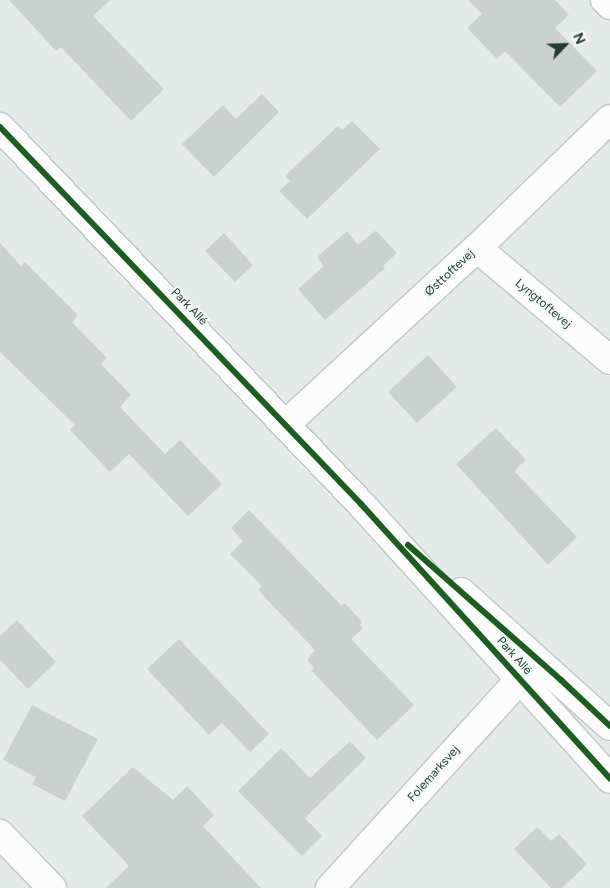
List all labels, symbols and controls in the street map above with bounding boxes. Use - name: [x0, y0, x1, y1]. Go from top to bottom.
- north arrow: [540, 20, 590, 70]
- text: N: [569, 30, 589, 47]
- street label: Østtoftevej: [422, 247, 478, 299]
- street label: Lyngtoftevej: [512, 276, 574, 332]
- street label: Park Allé: [168, 286, 210, 328]
- street label: Park Allé: [493, 634, 535, 678]
- street label: Folemarksvej: [405, 743, 463, 805]

